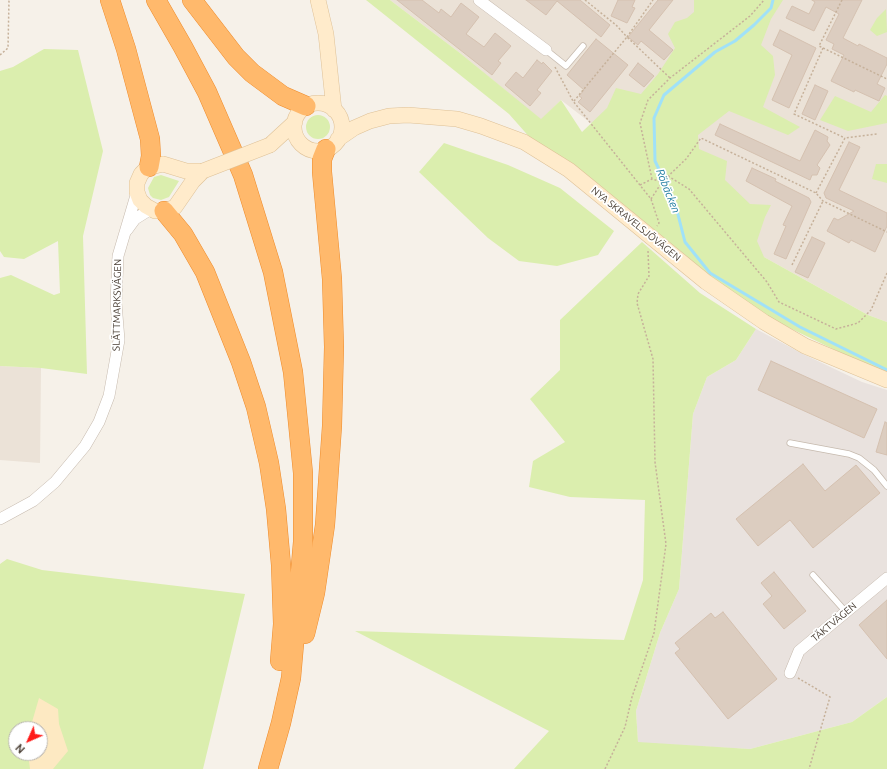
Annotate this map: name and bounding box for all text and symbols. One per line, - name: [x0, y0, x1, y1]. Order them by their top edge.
- water label: Röbäcken: [653, 167, 683, 215]
- street label: NYA SKRAVELSJÖVÄGEN: [589, 184, 683, 264]
- street label: SLÄTTMARKSVÄGEN: [110, 259, 124, 351]
- street label: TÄKTVÄGEN: [809, 600, 859, 644]
- north arrow: [8, 721, 48, 761]
- text: N: [13, 742, 27, 756]

